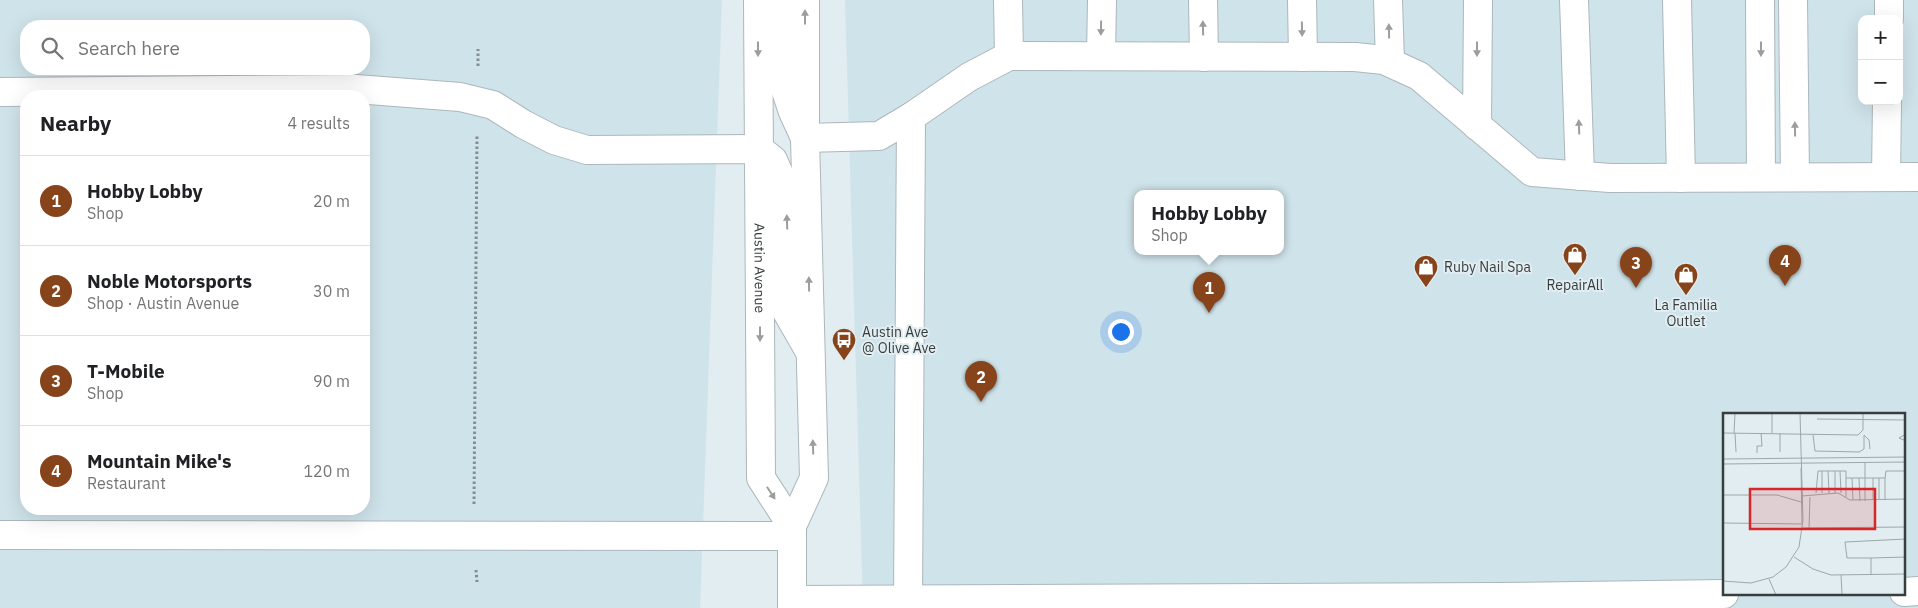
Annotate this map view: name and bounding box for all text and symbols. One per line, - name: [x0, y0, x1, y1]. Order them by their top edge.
- one-way arrow: [801, 8, 809, 24]
- map controls: [1858, 15, 1903, 105]
- button: +: [1858, 15, 1903, 60]
- search box: [20, 20, 370, 75]
- one-way arrow: [1097, 20, 1105, 36]
- one-way arrow: [1199, 20, 1207, 36]
- one-way arrow: [1298, 21, 1306, 37]
- one-way arrow: [1385, 23, 1393, 39]
- icon: search: [38, 34, 66, 62]
- text: Search here: [78, 36, 180, 60]
- one-way arrow: [754, 41, 762, 57]
- one-way arrow: [1473, 41, 1481, 57]
- one-way arrow: [1757, 41, 1765, 57]
- button: −: [1858, 60, 1903, 105]
- text: Nearby: [40, 109, 111, 137]
- text: 4 results: [287, 113, 350, 133]
- one-way arrow: [1574, 119, 1582, 135]
- one-way arrow: [1790, 120, 1798, 136]
- text: Hobby Lobby: [87, 179, 203, 203]
- popup: [1134, 190, 1284, 255]
- text: 1: [51, 191, 61, 211]
- text: 20 m: [313, 191, 350, 211]
- text: Hobby Lobby: [1151, 201, 1267, 225]
- text: Shop: [87, 203, 124, 223]
- one-way arrow: [782, 213, 790, 229]
- street label: Austin Avenue: [750, 223, 769, 313]
- text: Shop: [1151, 225, 1188, 245]
- shop icon: RepairAll: [1562, 242, 1588, 276]
- pin: 4: [1769, 245, 1801, 286]
- pin: 3: [1620, 247, 1652, 288]
- shop icon: Ruby Nail Spa: [1413, 254, 1439, 288]
- place label: Ruby Nail Spa: [1444, 258, 1531, 276]
- shop icon: La Familia Outlet: [1673, 262, 1699, 296]
- text: Noble Motorsports: [87, 269, 252, 293]
- pin: 1: [1193, 272, 1225, 313]
- one-way arrow: [804, 276, 812, 292]
- place label: RepairAll: [1547, 276, 1604, 294]
- text: 2: [51, 281, 61, 301]
- text: 30 m: [313, 281, 350, 301]
- text: Shop · Austin Avenue: [87, 293, 239, 313]
- place label: La Familia Outlet: [1654, 296, 1718, 330]
- your location: [1108, 319, 1134, 345]
- place label: Austin Ave @ Olive Ave: [862, 323, 936, 357]
- one-way arrow: [756, 326, 764, 342]
- bus stop icon: Austin Ave @ Olive Ave: [831, 327, 857, 361]
- text: T-Mobile: [87, 359, 165, 383]
- pin: 2: [965, 361, 997, 402]
- text: 3: [51, 371, 61, 391]
- text: 90 m: [313, 371, 350, 391]
- text: Shop: [87, 383, 124, 403]
- inset map: [1723, 413, 1906, 596]
- one-way arrow: [809, 438, 817, 454]
- text: Mountain Mike's: [87, 449, 232, 473]
- text: 4: [51, 461, 61, 481]
- text: 120 m: [303, 461, 350, 481]
- text: Restaurant: [87, 473, 166, 493]
- one-way arrow: [766, 487, 776, 500]

